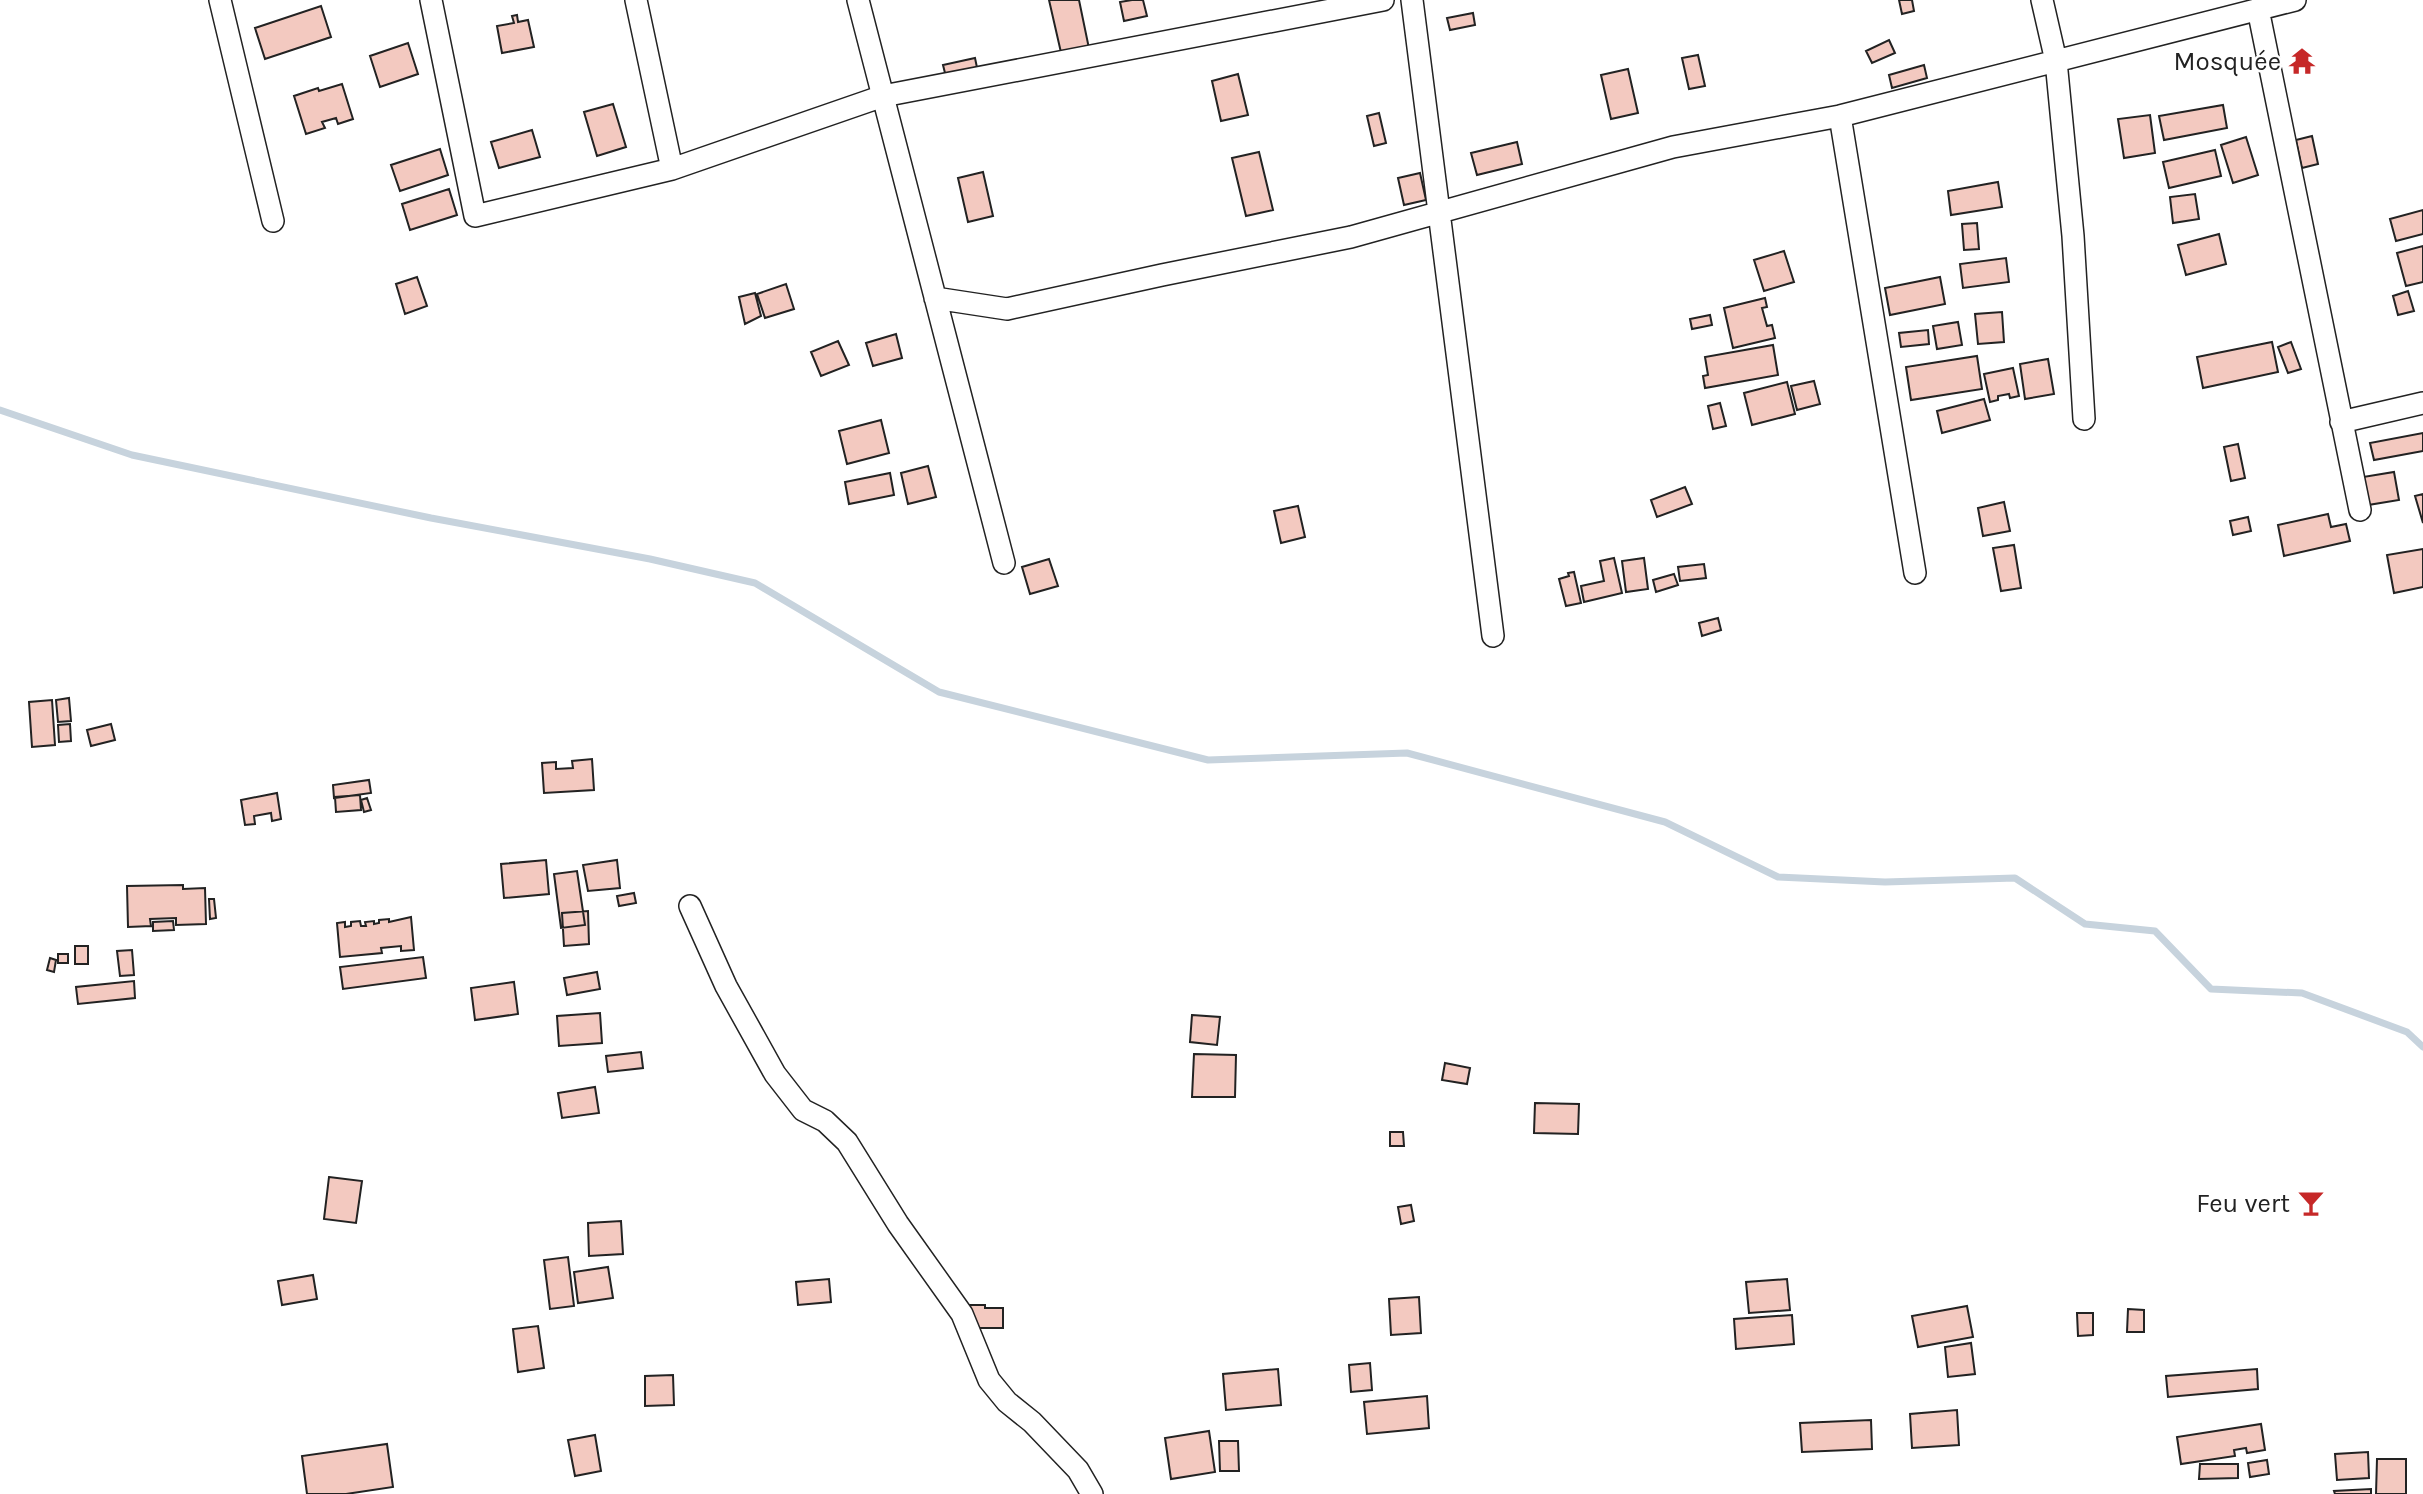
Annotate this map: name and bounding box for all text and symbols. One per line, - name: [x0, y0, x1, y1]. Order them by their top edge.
- place label: Mosquée: [2173, 46, 2281, 77]
- temple icon: Mosquée: [2287, 46, 2317, 76]
- place label: Feu vert: [2196, 1188, 2290, 1219]
- bar icon: Feu vert: [2296, 1188, 2326, 1218]

